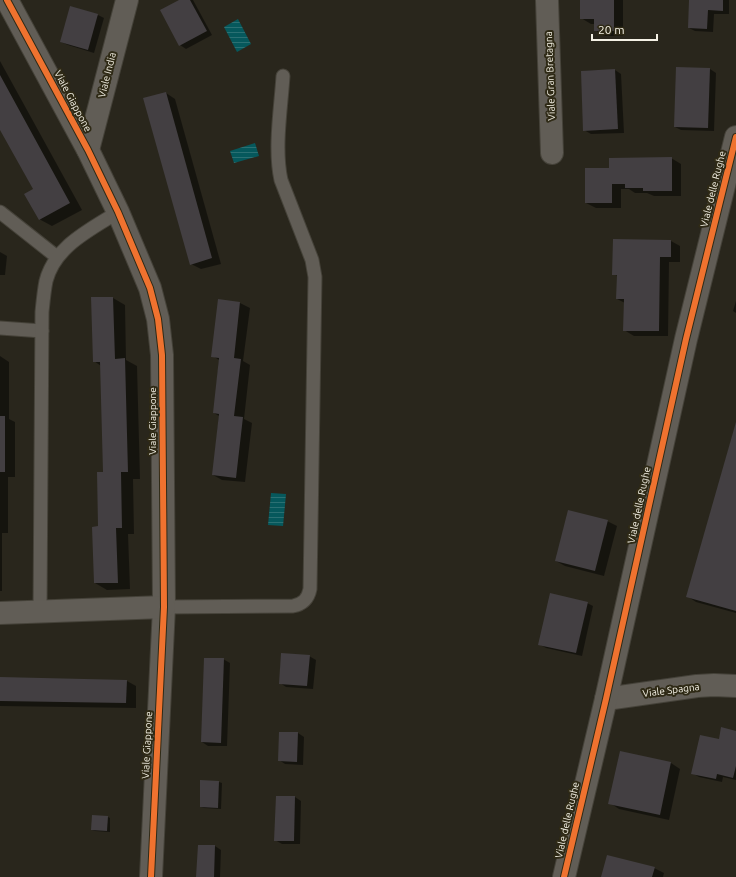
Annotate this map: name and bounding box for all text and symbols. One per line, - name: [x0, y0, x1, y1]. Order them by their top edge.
- scale bar: [592, 16, 657, 42]
- text: 20 m: [598, 23, 625, 36]
- street label: Viale Gran Bretagna: [543, 31, 557, 121]
- street label: Viale India: [96, 51, 118, 99]
- street label: Viale Giappone: [52, 69, 94, 133]
- street label: Viale delle Rughe: [698, 150, 728, 228]
- street label: Viale Giappone: [147, 387, 158, 455]
- street label: Viale delle Rughe: [626, 466, 652, 544]
- street label: Viale Spagna: [642, 681, 700, 699]
- street label: Viale Giappone: [140, 711, 154, 779]
- street label: Viale delle Rughe: [553, 781, 581, 859]

